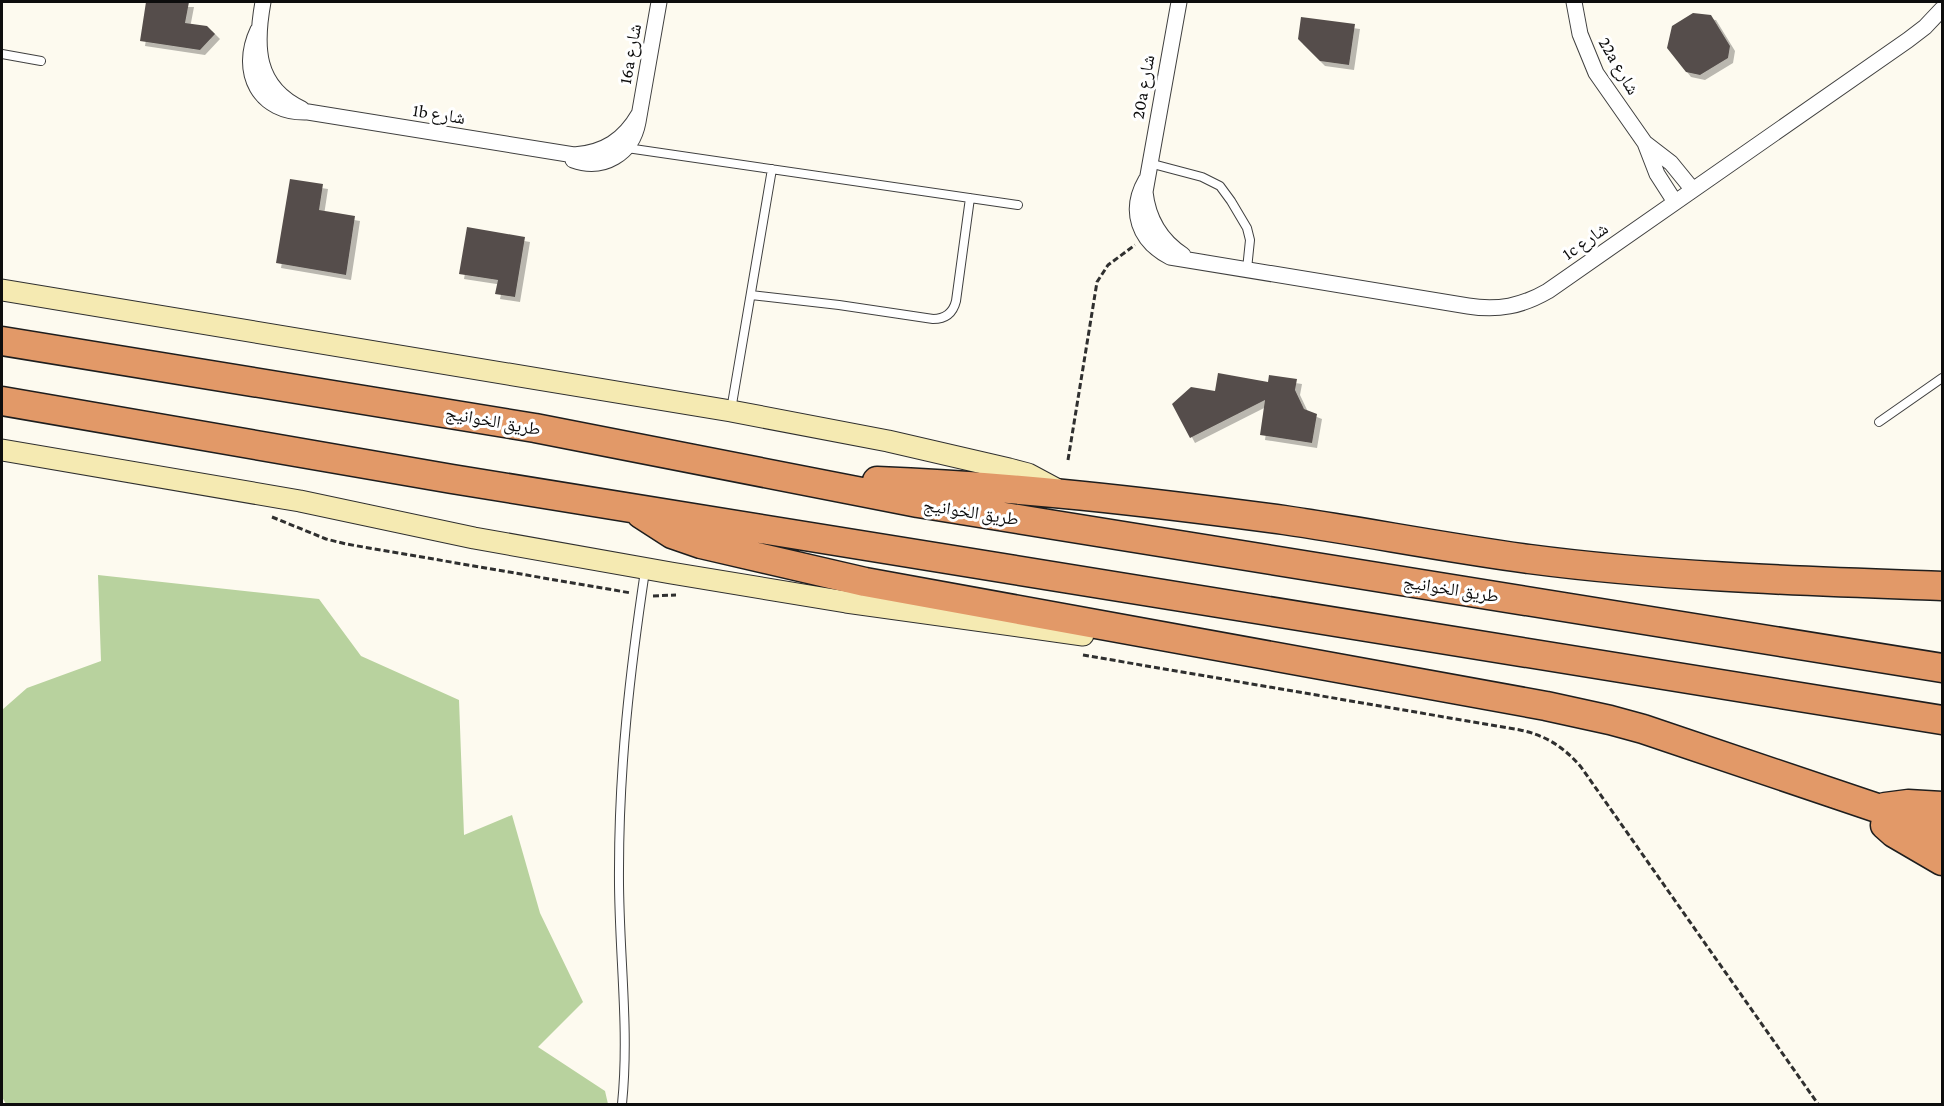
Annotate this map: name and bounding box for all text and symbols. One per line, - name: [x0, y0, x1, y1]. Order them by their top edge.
- street label: 16a شارع: [615, 22, 646, 86]
- street label: 22a شارع: [1594, 34, 1643, 99]
- street label: 20a شارع: [1128, 53, 1159, 121]
- street label: 1b شارع: [411, 100, 467, 129]
- street label: 1c شارع: [1558, 218, 1612, 265]
- street label: طريق الخوانيج: [443, 403, 542, 441]
- street label: طريق الخوانيج: [921, 495, 1020, 531]
- street label: طريق الخوانيج: [1401, 572, 1500, 608]

